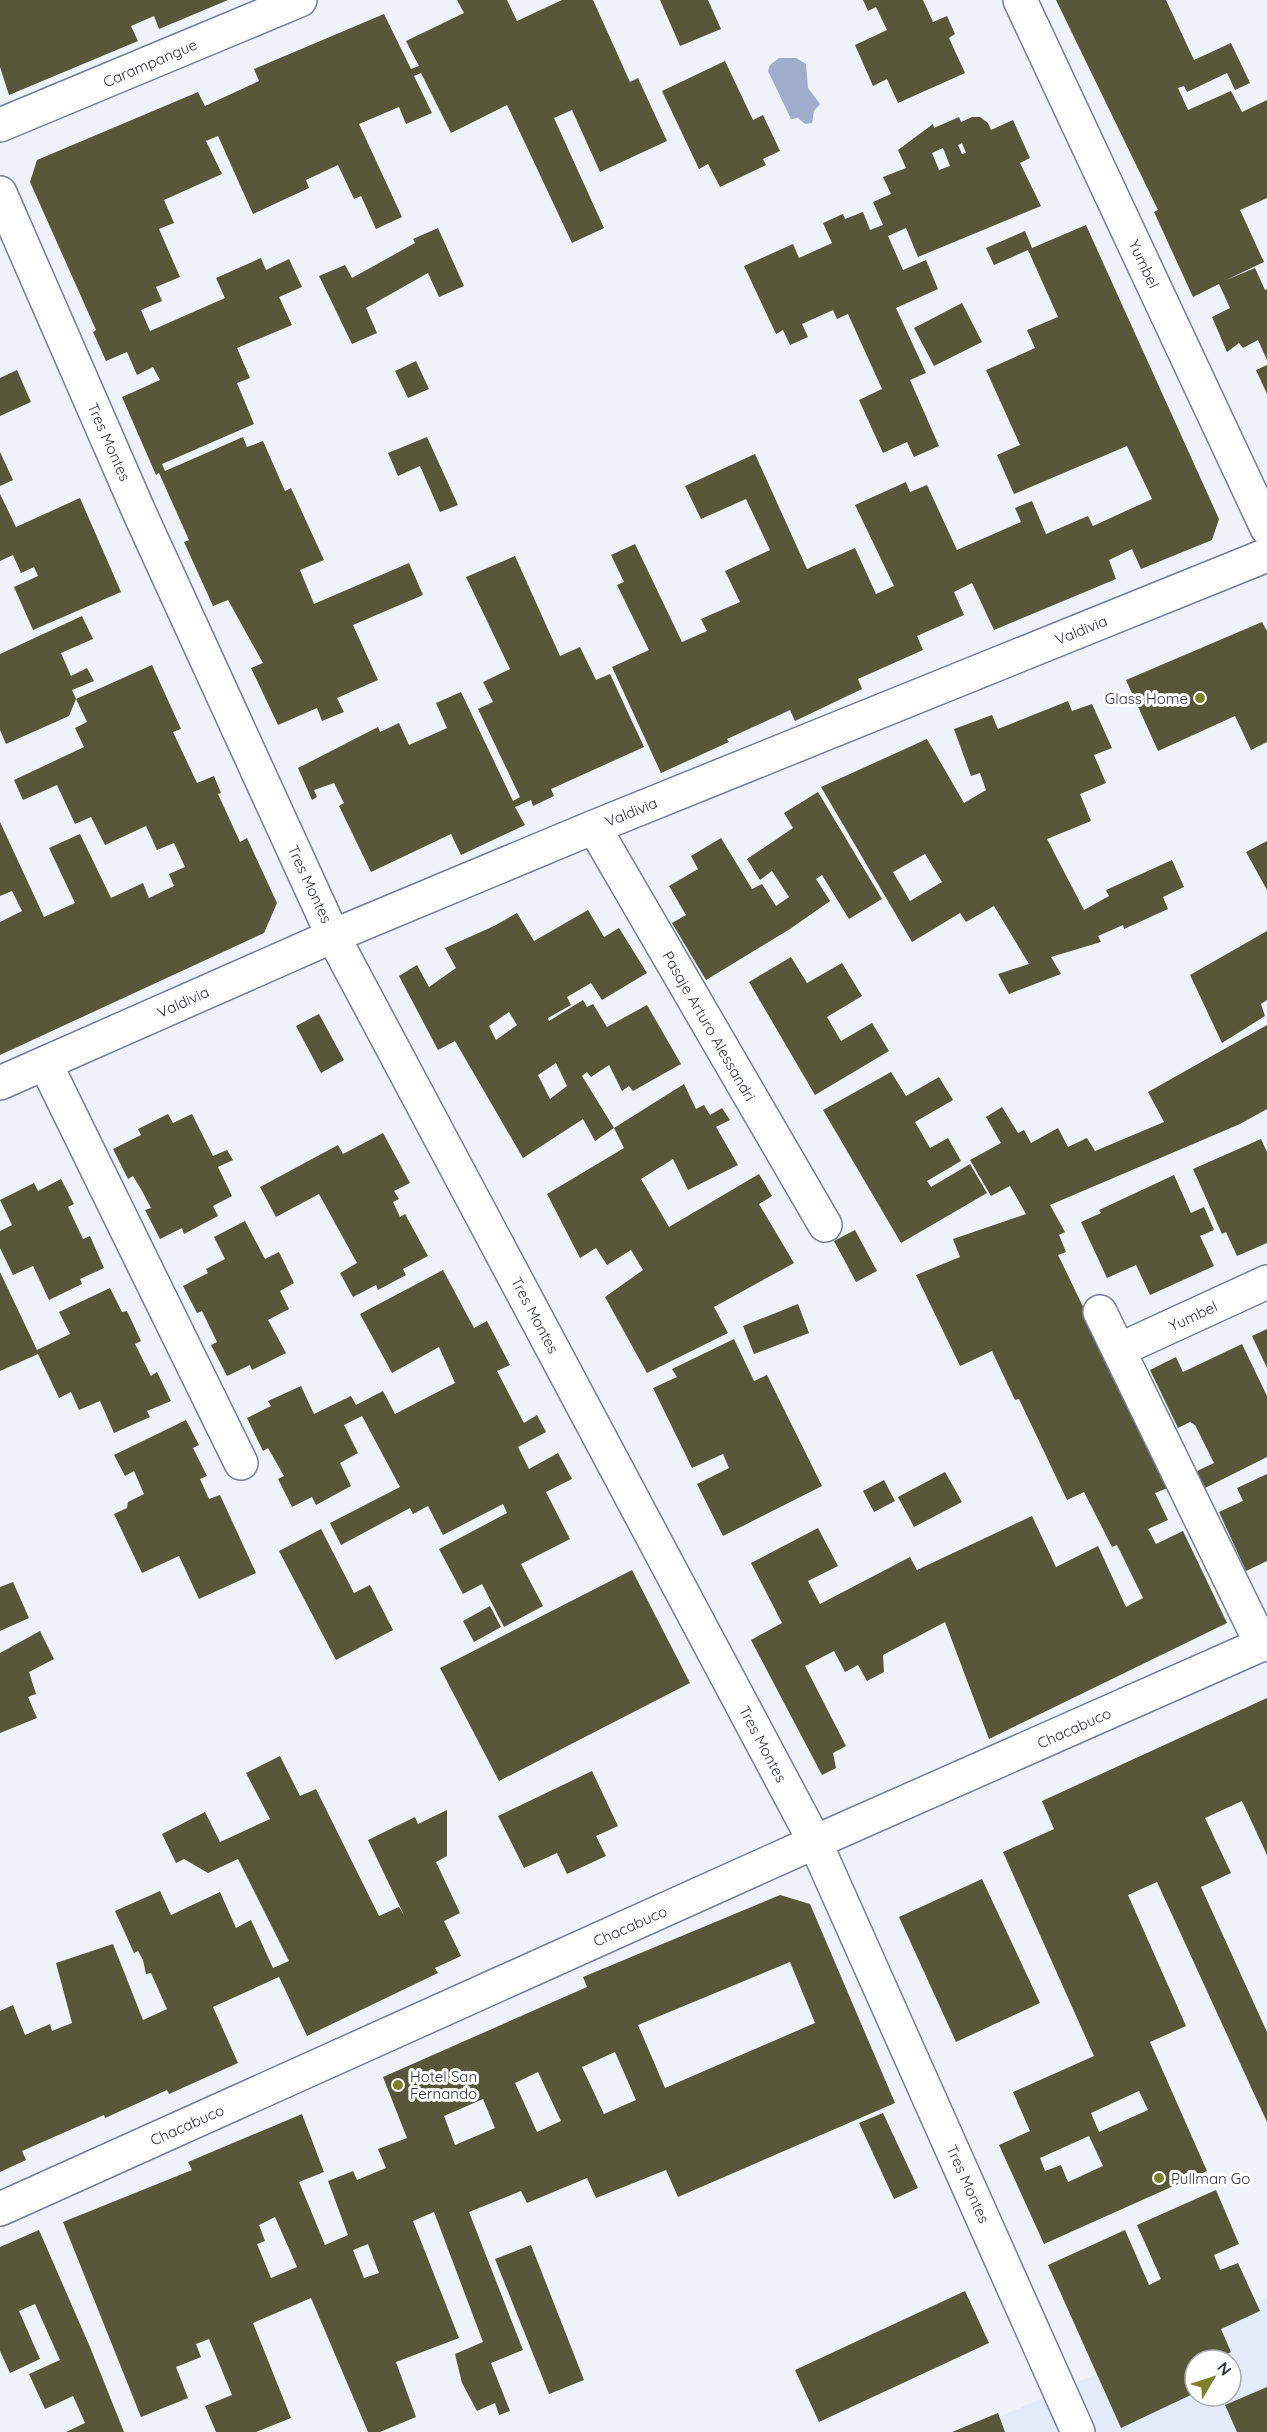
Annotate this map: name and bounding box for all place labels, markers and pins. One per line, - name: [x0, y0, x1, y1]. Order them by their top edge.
- place label: Glass Home: [1105, 689, 1188, 708]
- marker: Glass Home: [1193, 691, 1207, 705]
- place label: Hotel San Fernando: [410, 2067, 477, 2103]
- marker: Hotel San Fernando: [391, 2078, 405, 2092]
- place label: Pullman Go: [1171, 2169, 1250, 2188]
- marker: Pullman Go: [1152, 2171, 1166, 2185]

